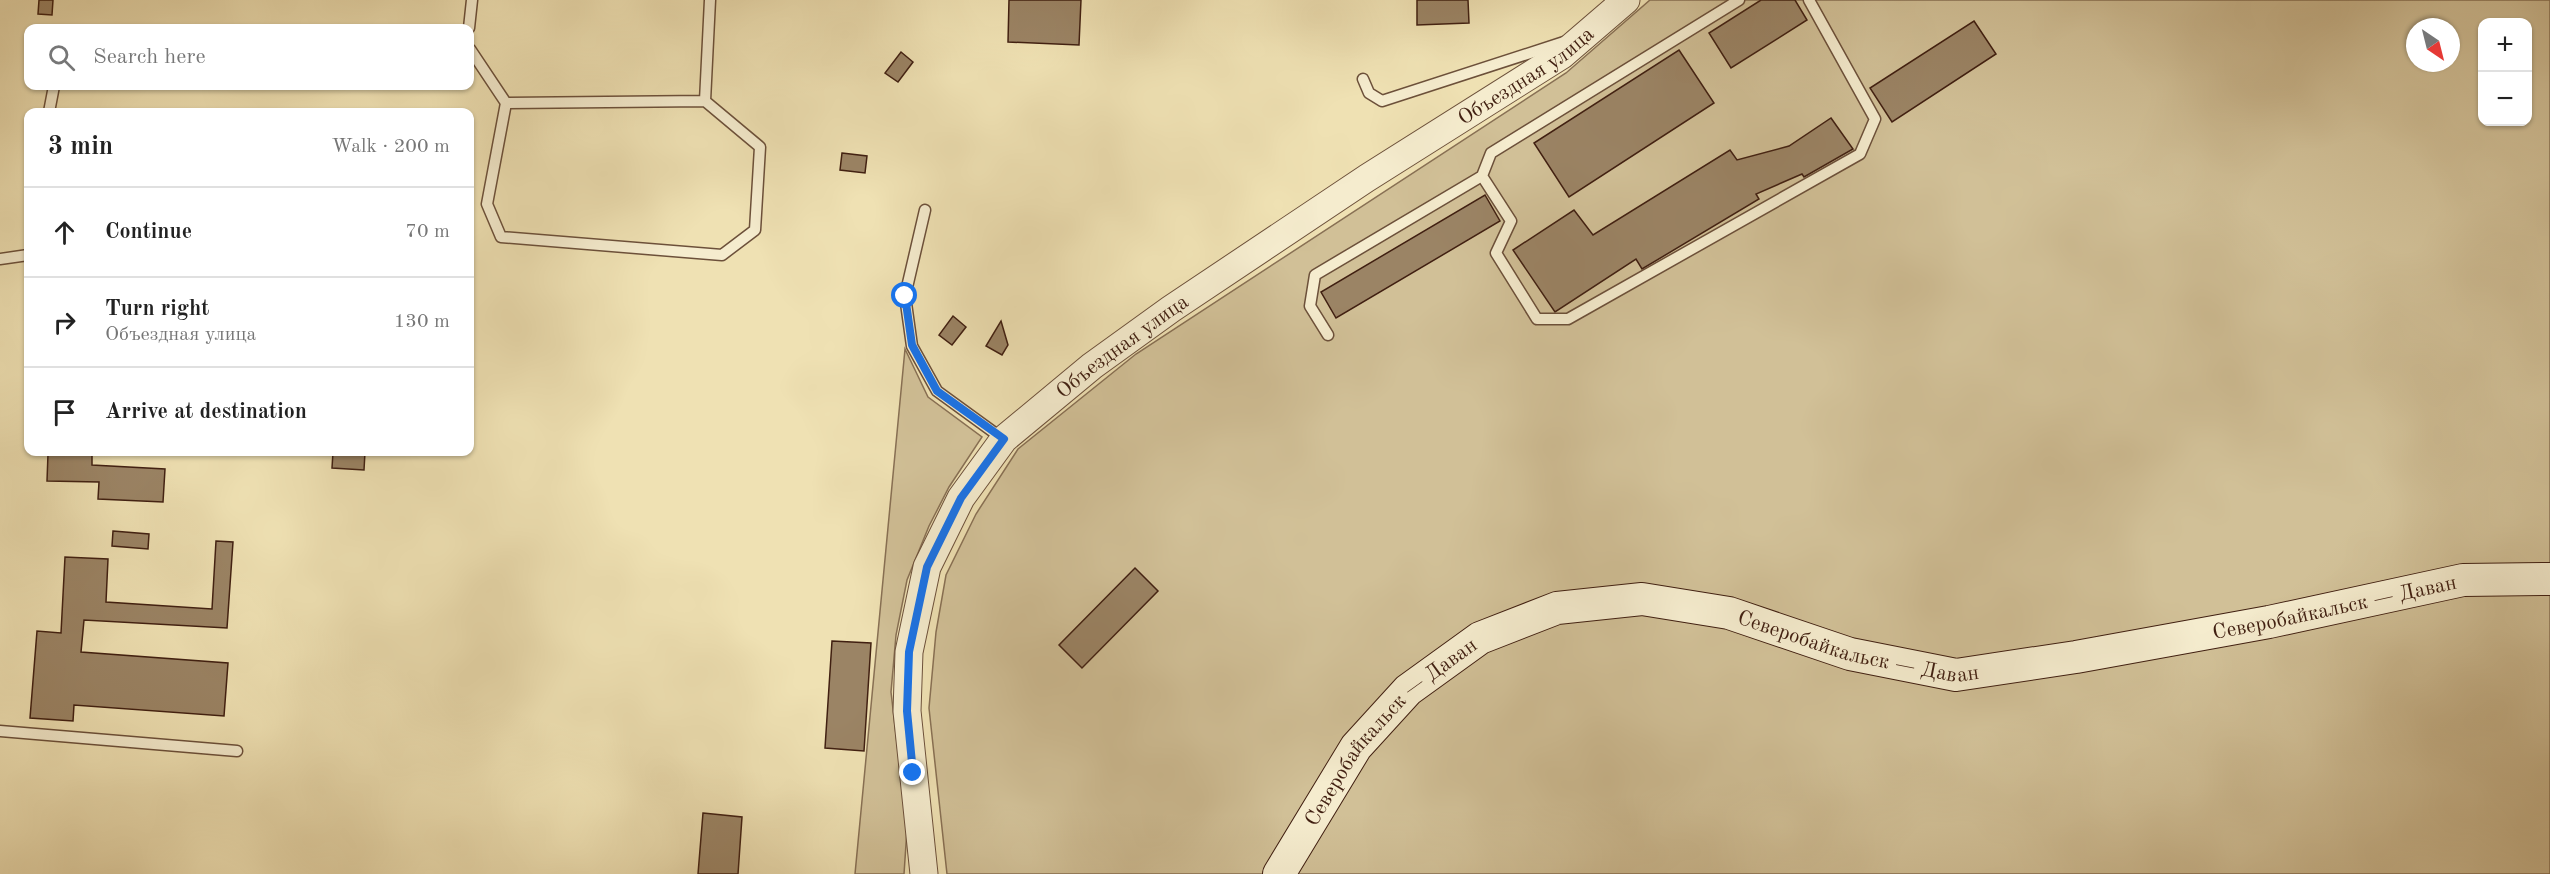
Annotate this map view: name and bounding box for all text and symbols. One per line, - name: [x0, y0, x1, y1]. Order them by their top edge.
- north arrow: [2406, 18, 2460, 72]
- map controls: [2478, 18, 2532, 126]
- button: +: [2478, 18, 2532, 72]
- search box: [24, 24, 474, 90]
- street label: Объездная улица: [1455, 24, 1598, 130]
- icon: search: [45, 41, 78, 74]
- text: Search here: [93, 46, 206, 68]
- button: −: [2478, 72, 2532, 126]
- text: 3 min: [48, 134, 113, 160]
- text: Walk · 200 m: [331, 137, 450, 157]
- icon: ahead: [48, 216, 81, 249]
- text: Continue: [105, 221, 192, 243]
- text: 70 m: [405, 222, 450, 242]
- route start: [891, 282, 917, 308]
- street label: Объездная улица: [1053, 292, 1193, 403]
- text: Turn right: [105, 298, 209, 320]
- icon: right: [48, 306, 81, 339]
- text: 130 m: [394, 312, 450, 332]
- text: Объездная улица: [105, 325, 256, 345]
- icon: arrive: [48, 396, 81, 429]
- text: Arrive at destination: [105, 401, 307, 423]
- street label: Северобайкальск — Даван: [2211, 573, 2458, 644]
- street label: Северобайкальск — Даван: [1735, 608, 1980, 687]
- street label: Северобайкальск — Даван: [1302, 635, 1481, 830]
- route end: [899, 759, 925, 785]

